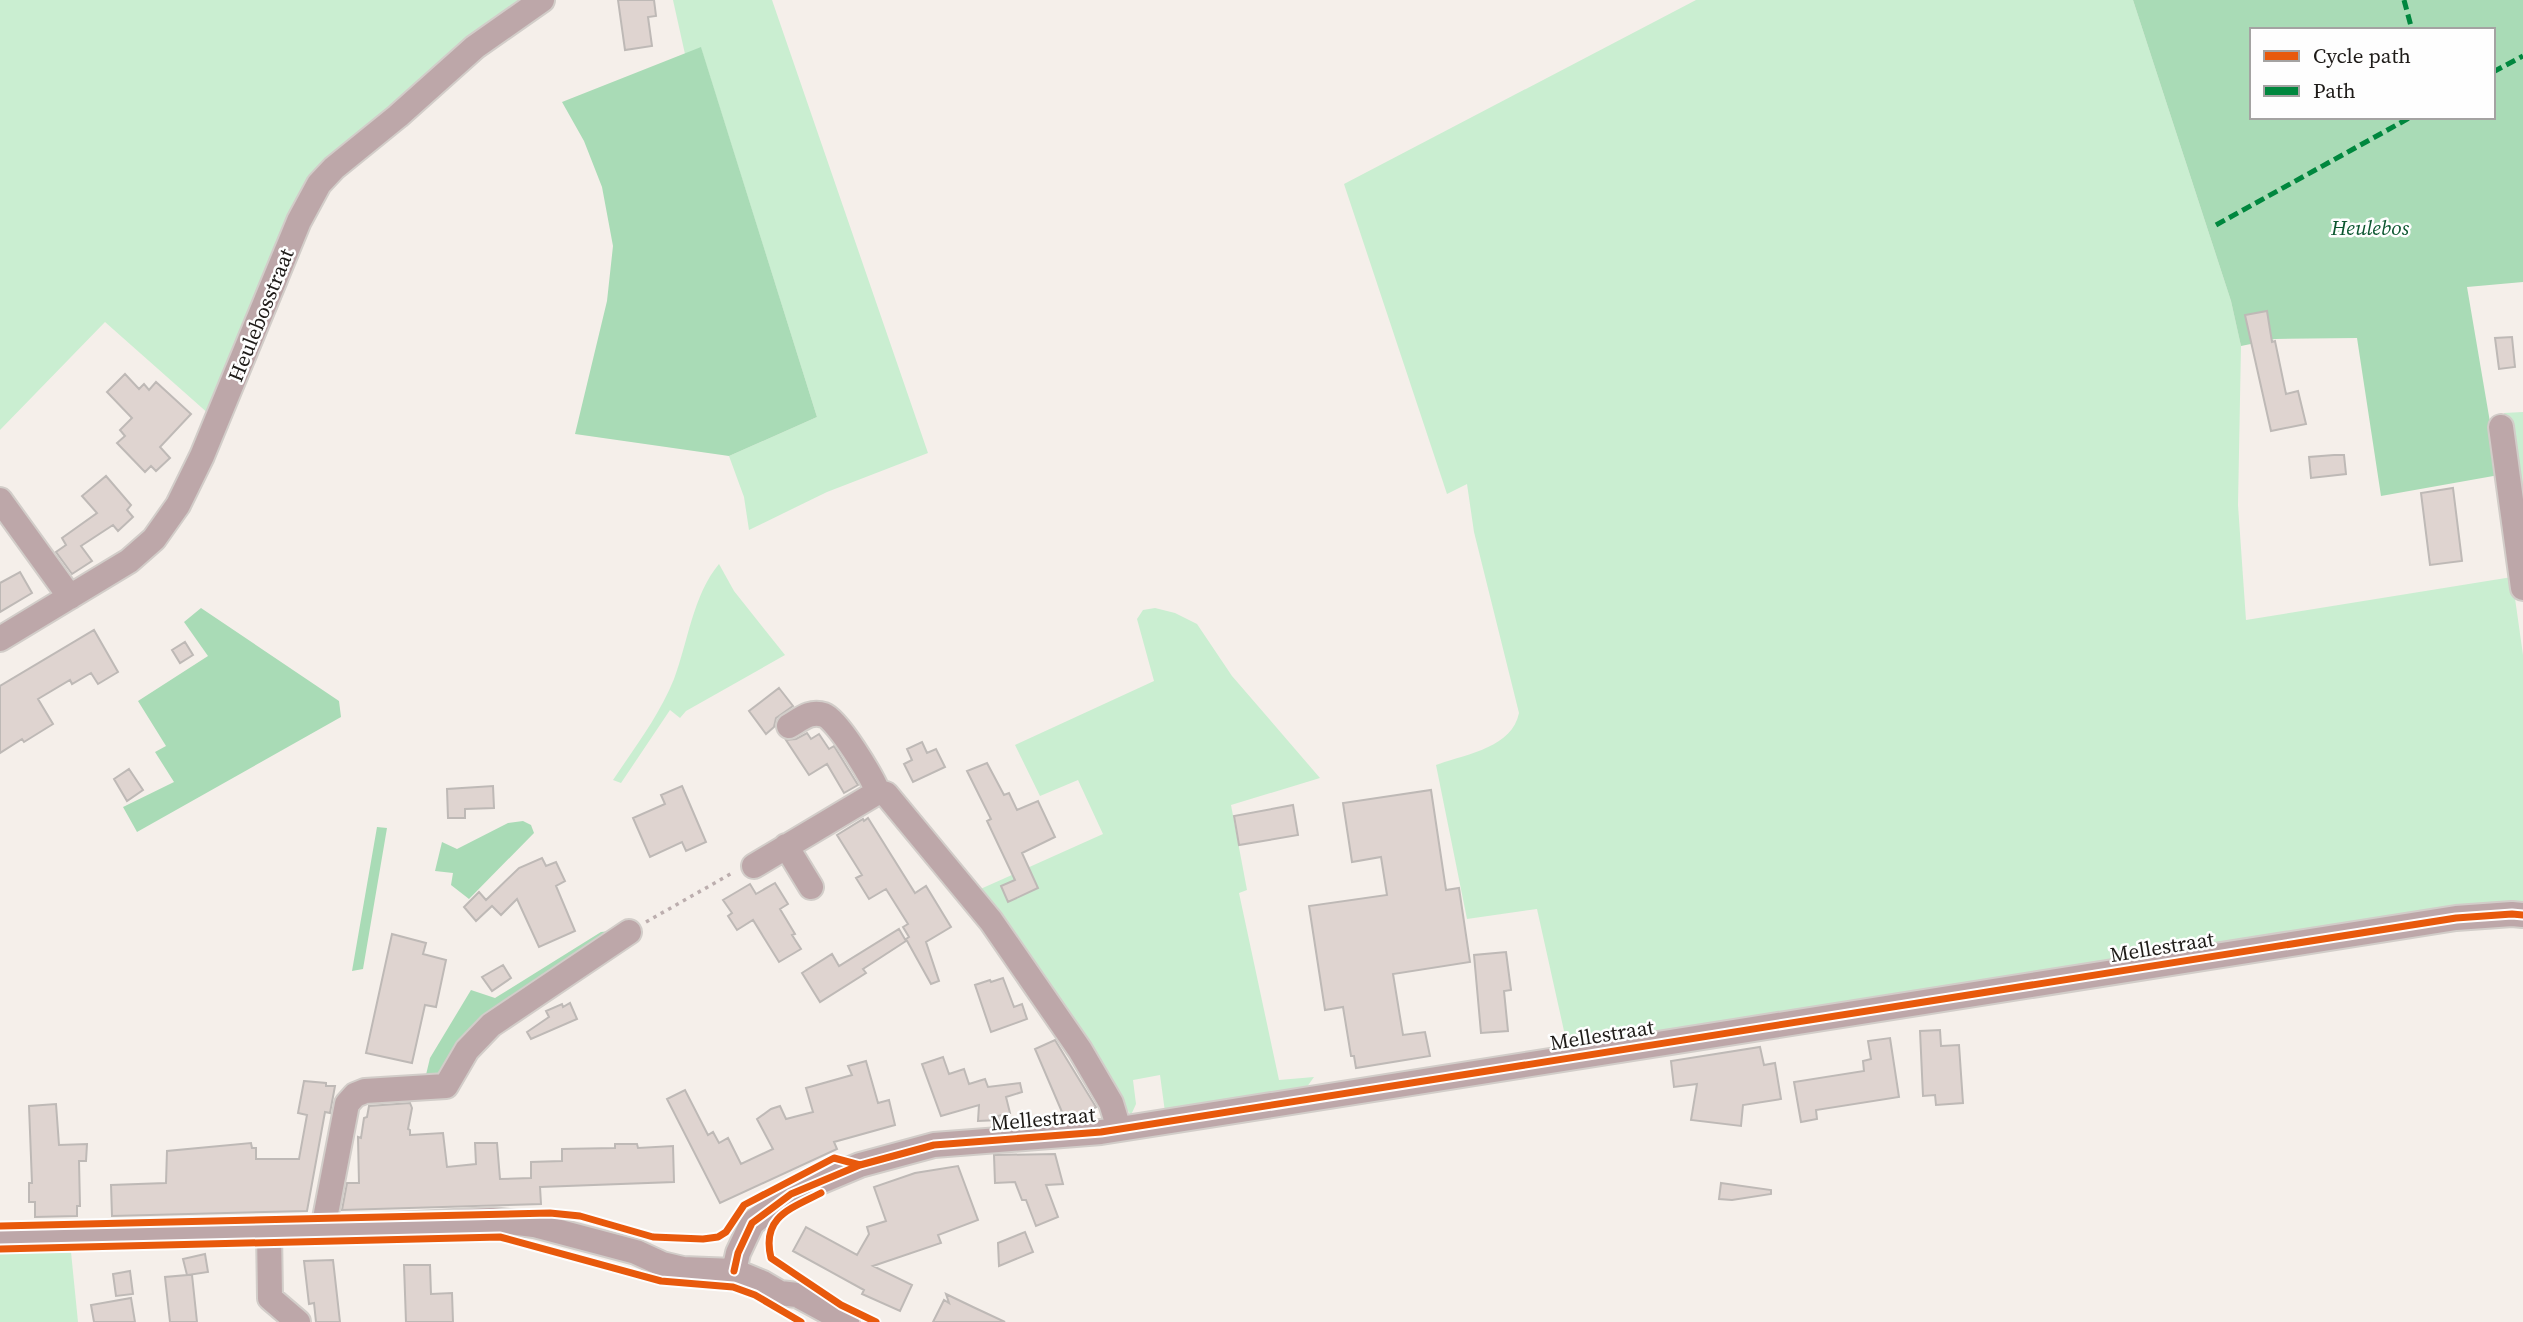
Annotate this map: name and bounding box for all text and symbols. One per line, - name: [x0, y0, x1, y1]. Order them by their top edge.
- legend: [2250, 28, 2495, 119]
- text: Cycle path: [2313, 41, 2411, 70]
- text: Path: [2313, 76, 2356, 105]
- park label: Heulebos: [2330, 213, 2410, 242]
- street label: Heulebosstraat: [221, 244, 301, 386]
- street label: Mellestraat: [2108, 924, 2216, 969]
- street label: Mellestraat: [1548, 1012, 1656, 1057]
- street label: Mellestraat: [989, 1099, 1097, 1138]

